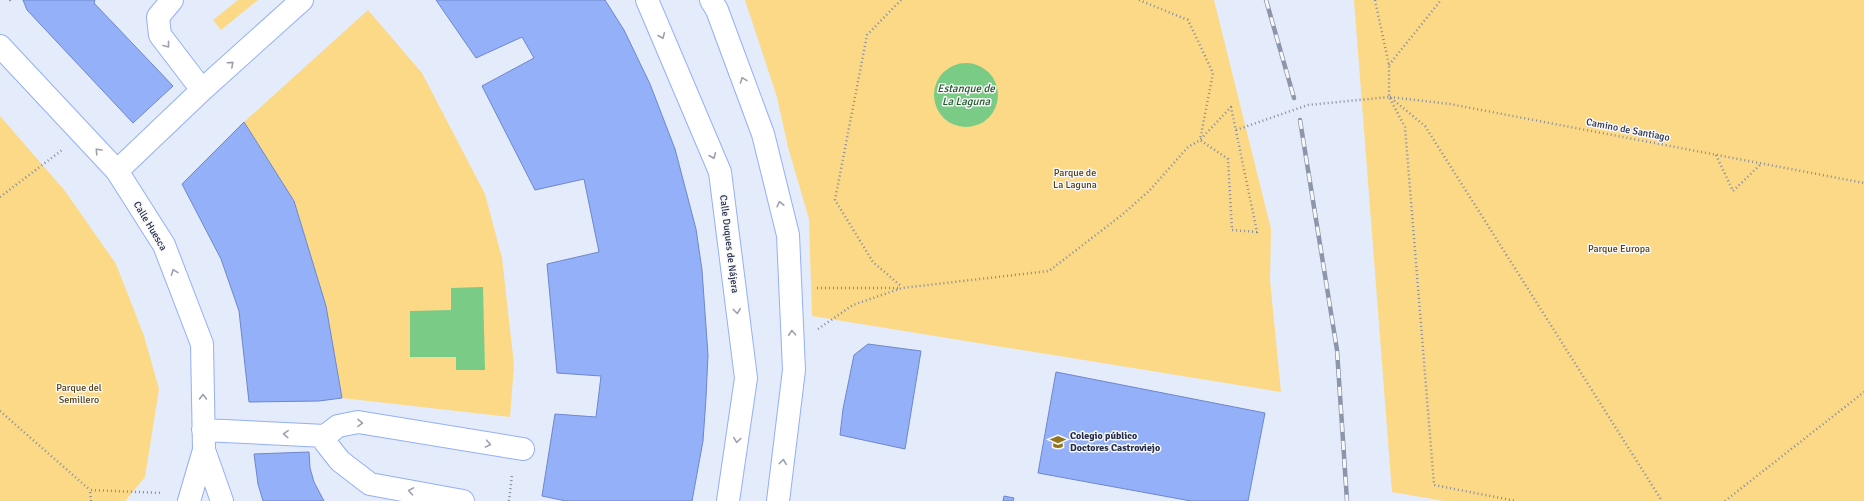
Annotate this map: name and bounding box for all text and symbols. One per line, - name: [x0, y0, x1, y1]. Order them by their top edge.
- one-way arrow: [657, 31, 665, 39]
- one-way arrow: [162, 41, 169, 48]
- one-way arrow: [226, 61, 234, 69]
- one-way arrow: [740, 76, 748, 83]
- water label: Estanque de La Laguna: [937, 82, 995, 108]
- street label: Camino de Santiago: [1585, 116, 1671, 144]
- one-way arrow: [95, 148, 102, 156]
- one-way arrow: [708, 152, 716, 159]
- park label: Parque de La Laguna: [1053, 167, 1097, 191]
- street label: Calle Duques de Nájera: [717, 194, 741, 294]
- street label: Calle Huesca: [131, 199, 169, 253]
- one-way arrow: [776, 201, 785, 208]
- park label: Parque Europa: [1588, 243, 1650, 255]
- one-way arrow: [171, 268, 179, 275]
- one-way arrow: [732, 308, 741, 314]
- one-way arrow: [788, 330, 797, 336]
- park label: Parque del Semillero: [56, 382, 102, 406]
- one-way arrow: [199, 394, 207, 400]
- one-way arrow: [357, 419, 363, 427]
- one-way arrow: [283, 430, 289, 438]
- place label: Colegio público Doctores Castroviejo: [1070, 430, 1160, 454]
- school or university icon: Colegio público Doctores Castroviejo: [1049, 433, 1067, 451]
- one-way arrow: [733, 437, 742, 443]
- one-way arrow: [485, 439, 491, 447]
- one-way arrow: [778, 459, 787, 465]
- one-way arrow: [408, 488, 414, 496]

